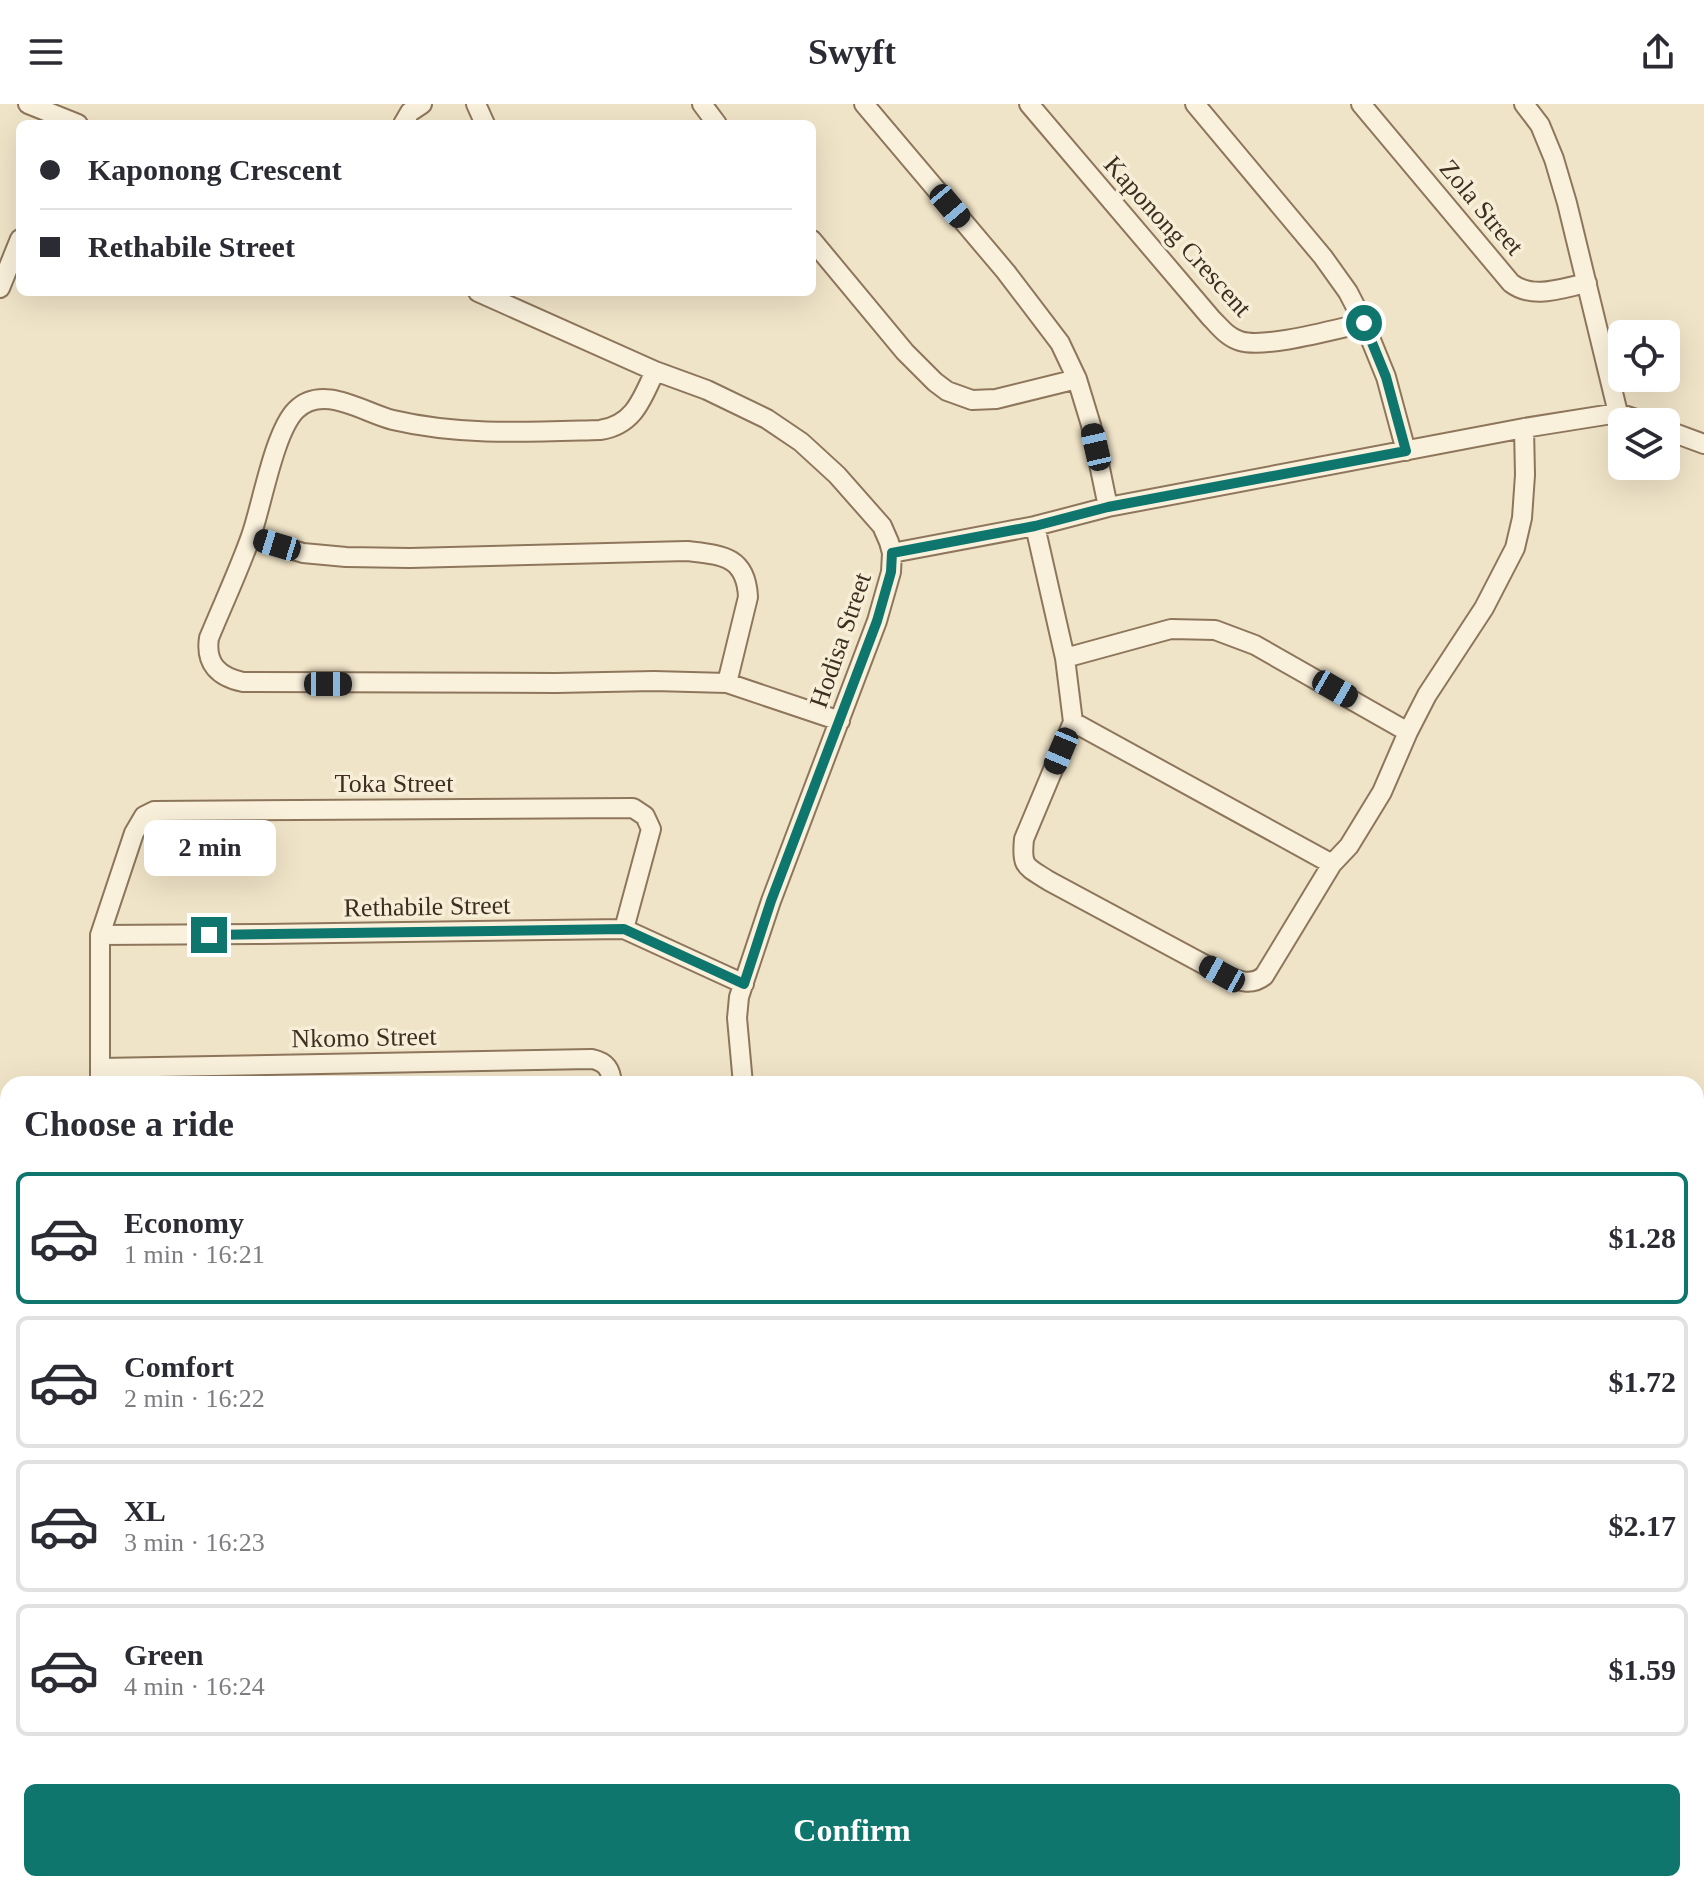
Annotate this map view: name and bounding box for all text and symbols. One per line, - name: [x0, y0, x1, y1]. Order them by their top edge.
- icon: menu: [24, 30, 68, 74]
- icon: share: [1636, 30, 1680, 74]
- text: Swyft: [808, 32, 896, 72]
- street label: Kaponong Crescent: [1098, 150, 1258, 323]
- text: Kaponong Crescent: [88, 153, 342, 186]
- street label: Zola Street: [1434, 154, 1530, 261]
- car: [925, 180, 975, 232]
- text: Rethabile Street: [88, 230, 295, 263]
- route start: [1346, 305, 1382, 341]
- map controls: [1608, 320, 1680, 480]
- button: locate: [1608, 320, 1680, 392]
- button: layers: [1608, 408, 1680, 480]
- car: [1079, 421, 1113, 473]
- car: [251, 527, 303, 563]
- street label: Hodisa Street: [804, 568, 877, 711]
- car: [1308, 667, 1362, 711]
- car: [304, 672, 352, 696]
- car: [1041, 724, 1081, 778]
- street label: Toka Street: [335, 769, 454, 798]
- callout: 2 min: [143, 819, 275, 875]
- text: 2 min: [179, 833, 241, 862]
- street label: Rethabile Street: [343, 891, 511, 922]
- route end: [191, 917, 227, 953]
- car: [1195, 952, 1249, 996]
- street label: Nkomo Street: [291, 1022, 438, 1053]
- text: Choose a ride: [24, 1104, 234, 1144]
- icon: car: [28, 1202, 100, 1274]
- text: Economy: [124, 1206, 244, 1239]
- text: $1.28: [1609, 1221, 1676, 1254]
- text: 1 min · 16:21: [124, 1240, 265, 1269]
- icon: car: [28, 1346, 100, 1418]
- text: Comfort: [124, 1350, 234, 1383]
- text: $1.72: [1609, 1365, 1676, 1398]
- text: 2 min · 16:22: [124, 1384, 265, 1413]
- icon: car: [28, 1490, 100, 1562]
- text: XL: [124, 1494, 166, 1527]
- text: $2.17: [1609, 1509, 1676, 1542]
- text: 3 min · 16:23: [124, 1528, 265, 1557]
- icon: car: [28, 1634, 100, 1706]
- text: Green: [124, 1638, 203, 1671]
- text: $1.59: [1609, 1653, 1676, 1686]
- text: 4 min · 16:24: [124, 1672, 265, 1701]
- button: Confirm: [24, 1784, 1680, 1876]

